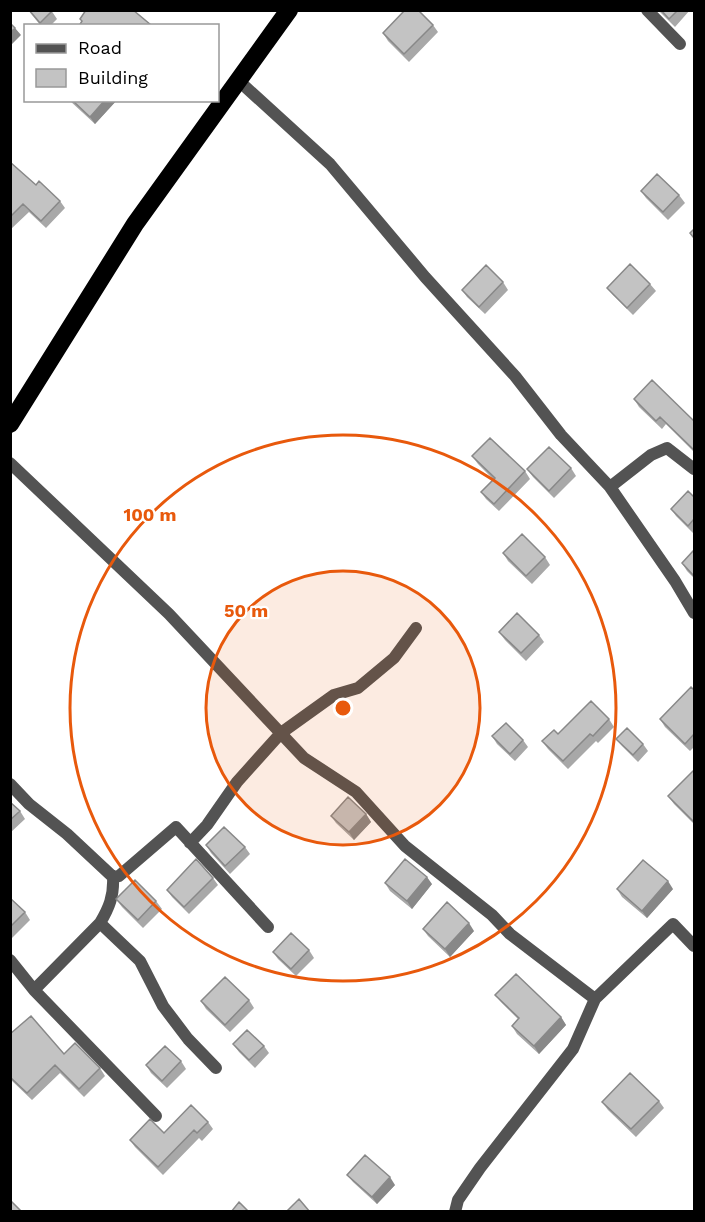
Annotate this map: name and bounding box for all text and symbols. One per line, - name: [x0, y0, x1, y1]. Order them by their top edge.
- legend: [24, 24, 219, 102]
- text: Road: [78, 37, 122, 58]
- text: Building: [78, 67, 148, 88]
- text: 100 m: [123, 504, 177, 525]
- text: 50 m: [224, 600, 268, 621]
- centre of rings: [333, 698, 353, 718]

